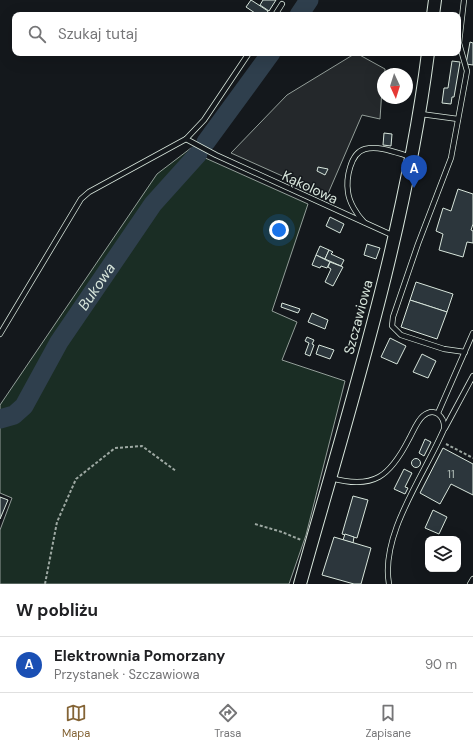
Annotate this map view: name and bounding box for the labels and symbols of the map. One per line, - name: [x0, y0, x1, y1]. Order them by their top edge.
- north arrow: [377, 68, 413, 104]
- pin: A: [401, 155, 427, 188]
- street label: Kąkolowa: [279, 166, 341, 208]
- your location: [269, 220, 289, 240]
- water label: Bukowa: [73, 259, 120, 314]
- street label: Szczawiowa: [339, 278, 377, 356]
- house number: 11: [447, 466, 455, 482]

